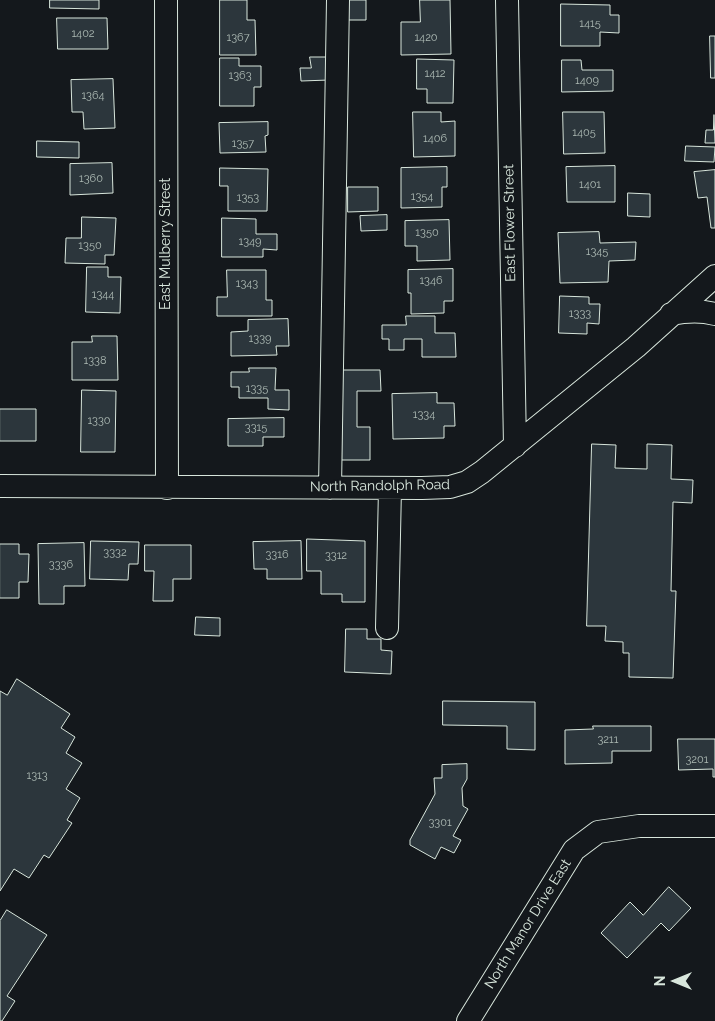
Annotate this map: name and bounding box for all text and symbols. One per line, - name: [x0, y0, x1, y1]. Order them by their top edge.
- house number: 1415: [579, 17, 601, 31]
- house number: 1402: [71, 27, 95, 41]
- house number: 1367: [226, 31, 250, 45]
- house number: 1420: [414, 31, 438, 45]
- house number: 1412: [424, 67, 446, 81]
- house number: 1363: [228, 69, 252, 83]
- house number: 1409: [575, 74, 599, 88]
- house number: 1364: [81, 89, 105, 103]
- house number: 1405: [572, 126, 596, 140]
- house number: 1406: [423, 132, 447, 146]
- house number: 1357: [232, 137, 254, 151]
- street label: East Flower Street: [501, 164, 519, 282]
- house number: 1360: [79, 172, 103, 186]
- street label: East Mulberry Street: [158, 178, 174, 310]
- house number: 1401: [579, 178, 601, 192]
- house number: 1354: [411, 190, 433, 204]
- house number: 1353: [237, 191, 259, 205]
- house number: 1350: [415, 226, 439, 240]
- house number: 1349: [238, 235, 262, 249]
- house number: 1350: [78, 239, 102, 253]
- house number: 1345: [586, 245, 608, 259]
- house number: 1346: [419, 274, 443, 288]
- house number: 1343: [236, 277, 258, 291]
- house number: 1344: [92, 288, 114, 302]
- house number: 1333: [569, 307, 591, 321]
- house number: 1339: [249, 332, 271, 346]
- house number: 1338: [84, 354, 106, 368]
- house number: 1335: [246, 382, 268, 396]
- house number: 1334: [413, 408, 435, 422]
- house number: 1330: [87, 414, 111, 428]
- house number: 3315: [245, 421, 267, 435]
- street label: North Randolph Road: [310, 476, 450, 496]
- house number: 3332: [103, 546, 127, 560]
- house number: 3316: [265, 548, 289, 562]
- house number: 3312: [325, 549, 347, 563]
- house number: 3336: [49, 558, 73, 572]
- house number: 3211: [597, 733, 619, 747]
- house number: 3201: [685, 753, 709, 767]
- house number: 1313: [26, 769, 48, 783]
- house number: 3301: [428, 816, 452, 830]
- street label: North Manor Drive East: [481, 856, 575, 992]
- north arrow: [650, 956, 700, 1006]
- text: N: [652, 976, 668, 986]

